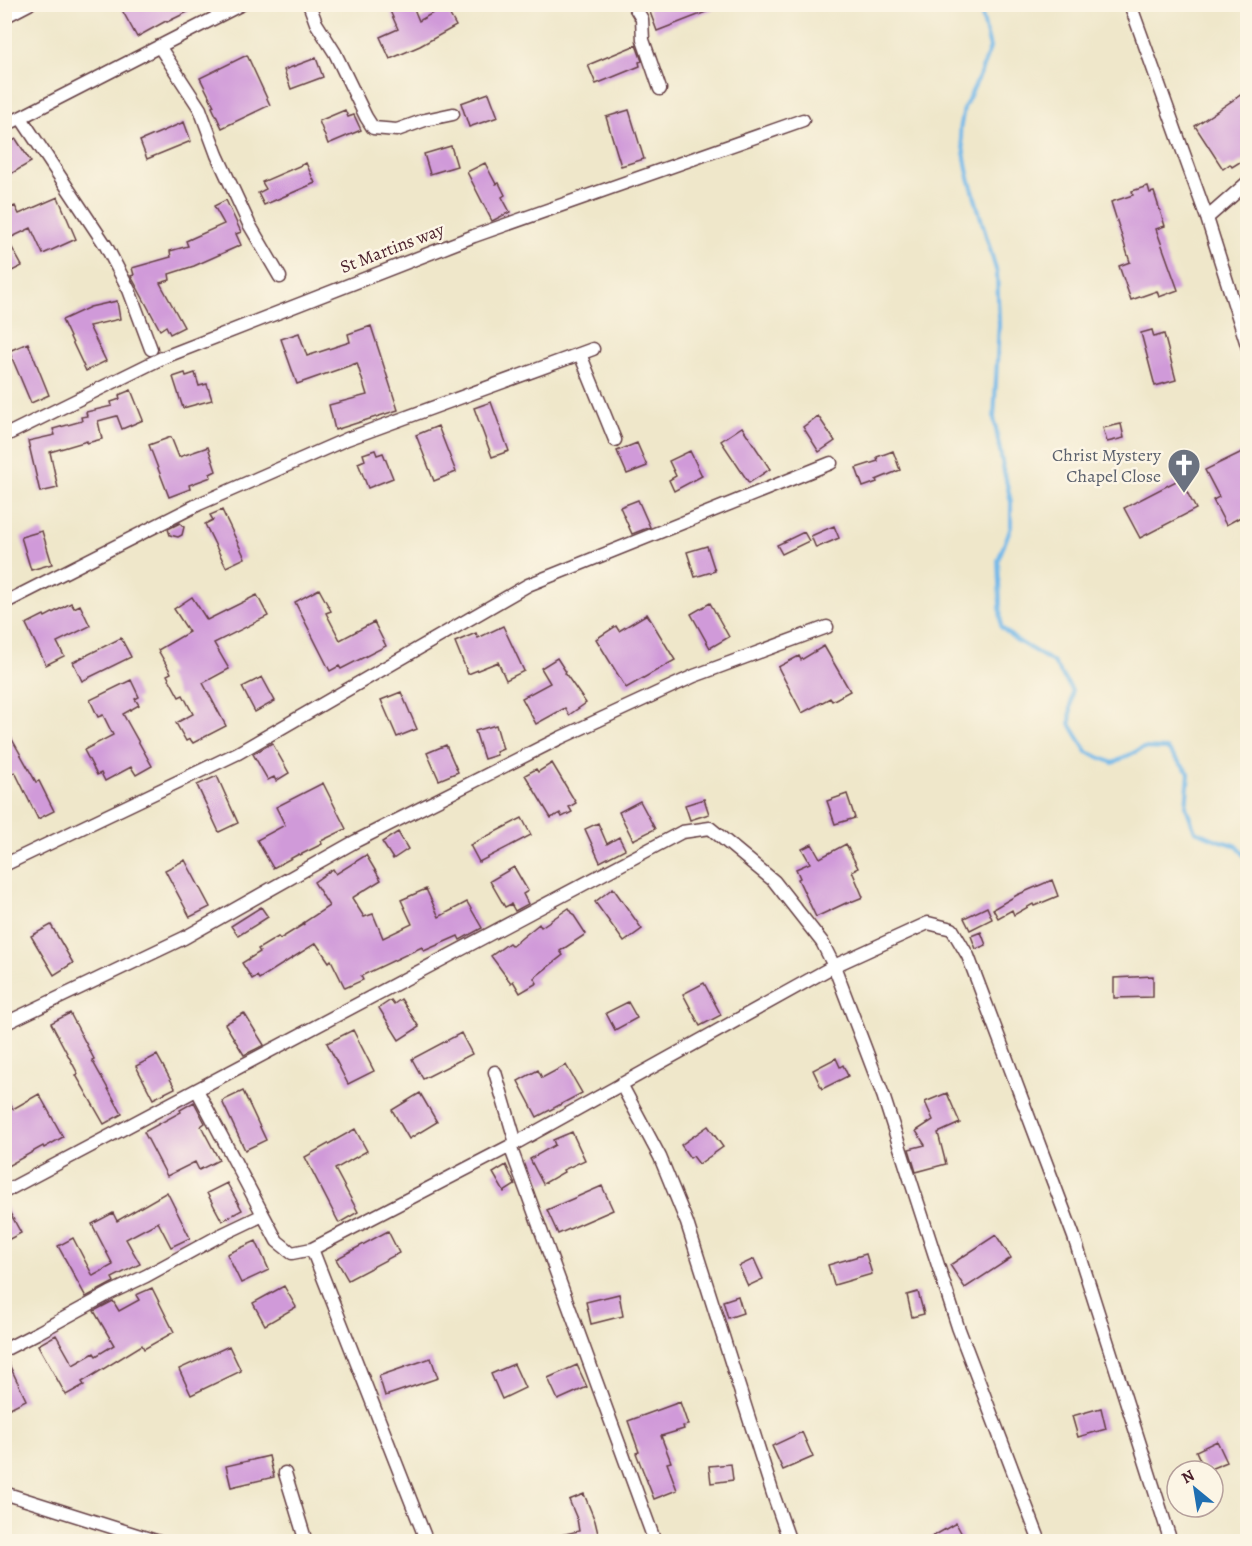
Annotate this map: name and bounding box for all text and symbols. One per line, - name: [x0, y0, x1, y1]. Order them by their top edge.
- street label: St Martins way: [337, 217, 448, 279]
- place label: Christ Mystery Chapel Close: [1052, 443, 1162, 488]
- church icon: Christ Mystery Chapel Close: [1166, 447, 1202, 494]
- north arrow: [1165, 1459, 1225, 1519]
- text: N: [1177, 1464, 1199, 1489]

